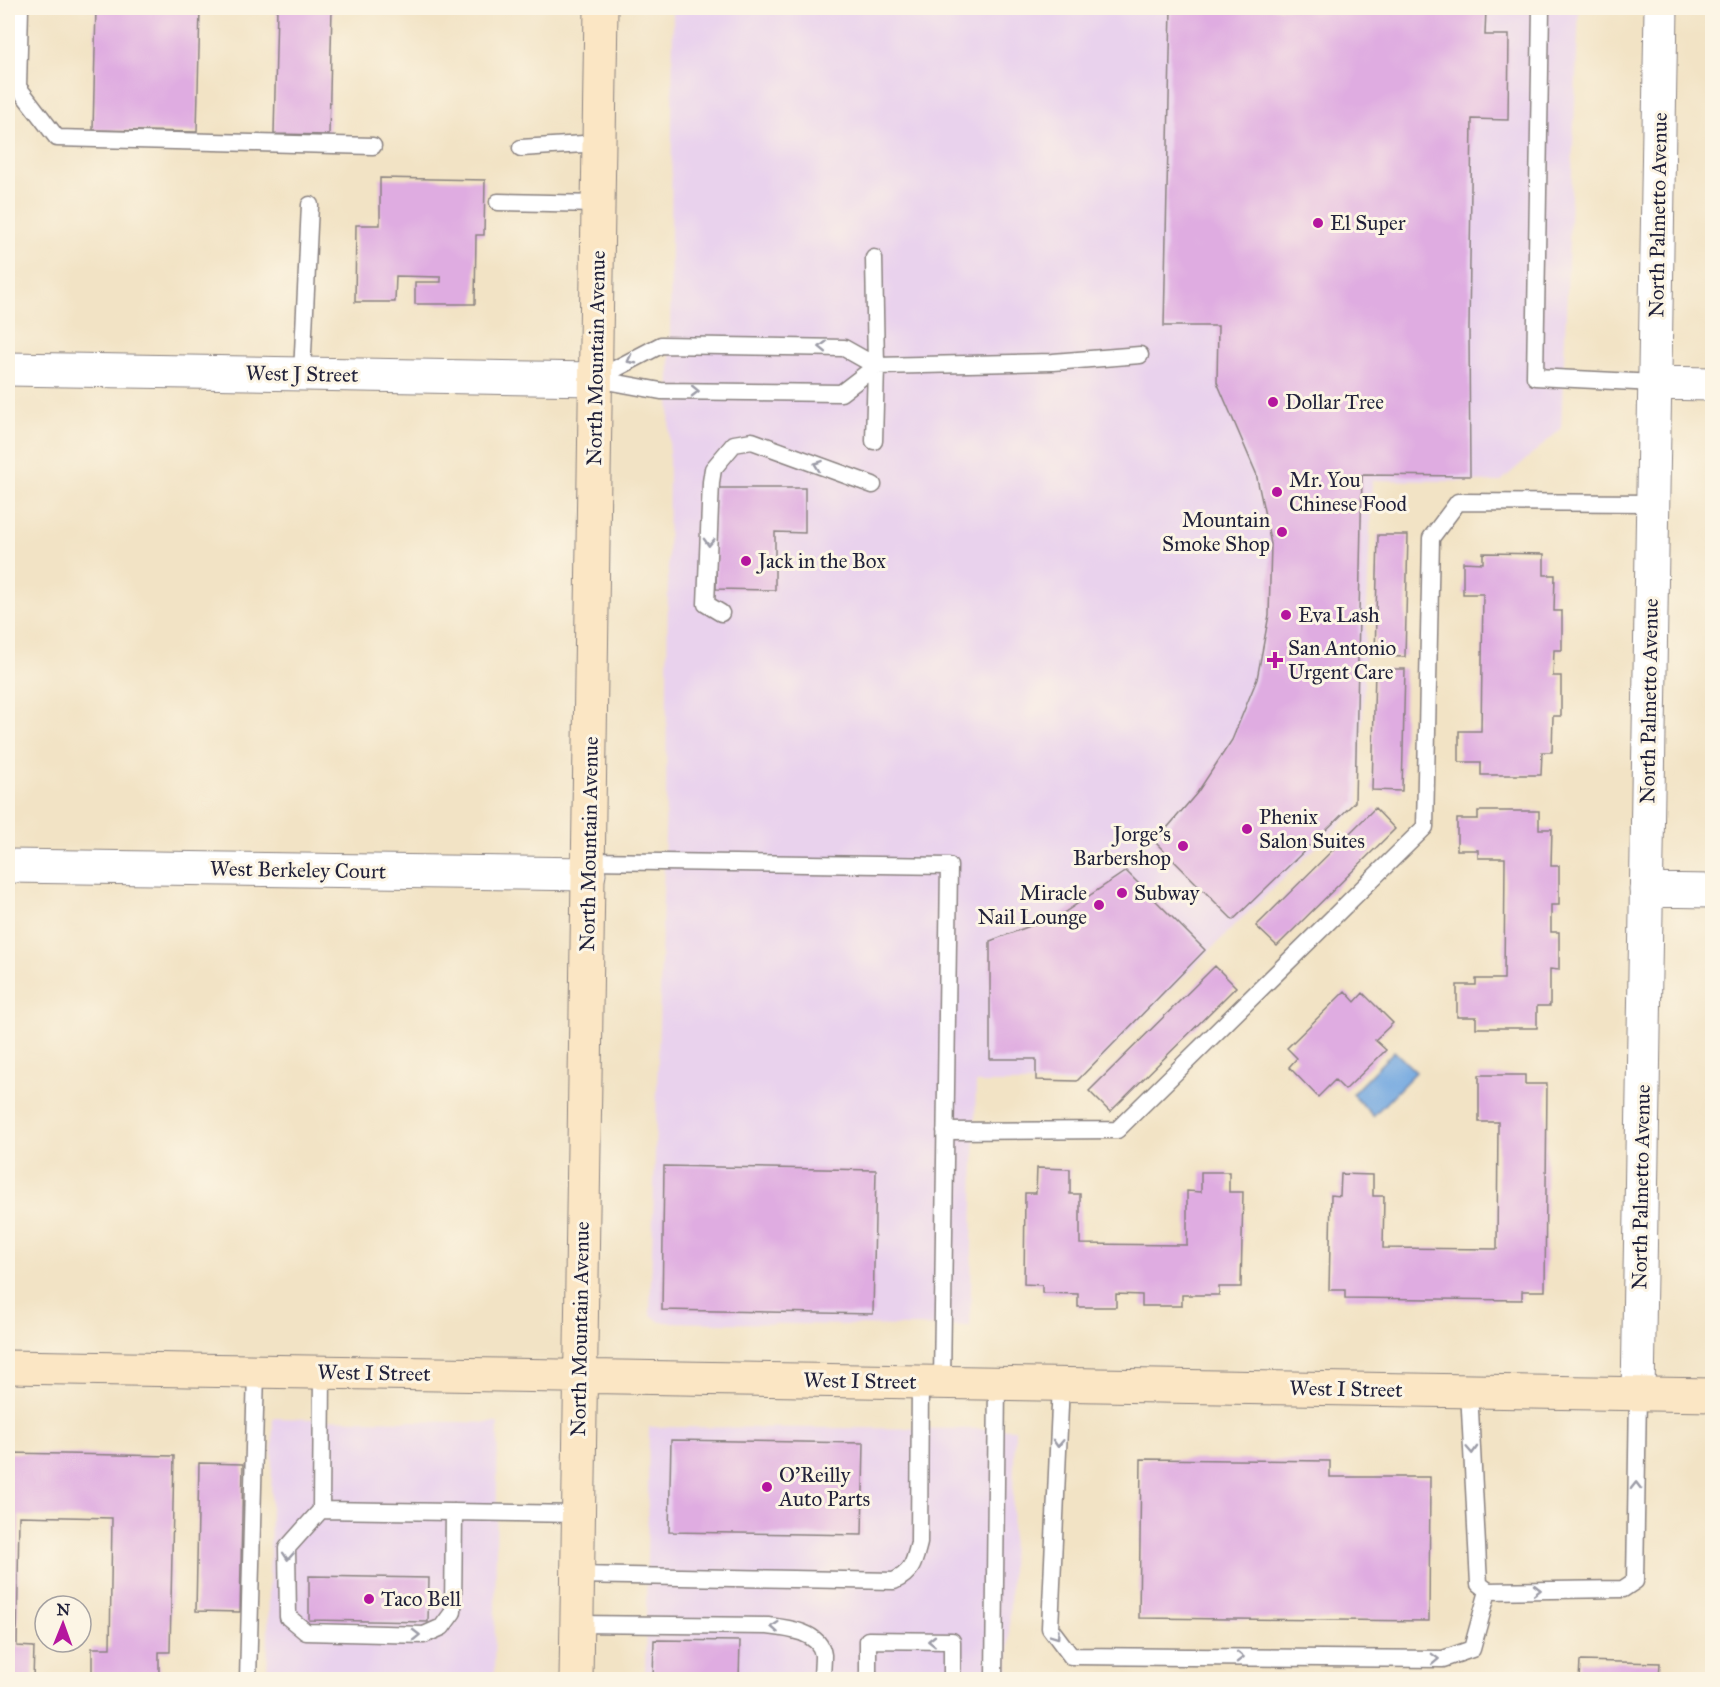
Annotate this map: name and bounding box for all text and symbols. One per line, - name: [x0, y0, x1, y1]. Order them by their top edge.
- street label: North Palmetto Avenue: [1643, 112, 1673, 318]
- place label: El Super: [1330, 210, 1406, 236]
- marker: El Super: [1311, 216, 1325, 230]
- street label: North Mountain Avenue: [581, 250, 611, 466]
- one-way arrow: [818, 341, 827, 353]
- one-way arrow: [627, 353, 638, 365]
- street label: West J Street: [245, 360, 359, 388]
- one-way arrow: [691, 385, 700, 397]
- place label: Dollar Tree: [1285, 389, 1384, 415]
- marker: Dollar Tree: [1266, 395, 1280, 409]
- one-way arrow: [813, 460, 824, 473]
- place label: Mr. You Chinese Food: [1289, 467, 1408, 517]
- marker: Mr. You Chinese Food: [1270, 485, 1284, 499]
- place label: Mountain Smoke Shop: [1162, 507, 1270, 557]
- marker: Mountain Smoke Shop: [1275, 525, 1289, 539]
- one-way arrow: [702, 538, 715, 547]
- place label: Jack in the Box: [756, 548, 886, 574]
- marker: Jack in the Box: [739, 554, 753, 568]
- street label: North Palmetto Avenue: [1634, 598, 1664, 804]
- place label: Eva Lash: [1298, 602, 1380, 628]
- marker: Eva Lash: [1279, 608, 1293, 622]
- place label: San Antonio Urgent Care: [1288, 635, 1396, 685]
- marker: San Antonio Urgent Care: [1266, 651, 1284, 669]
- street label: North Mountain Avenue: [574, 736, 604, 952]
- place label: Phenix Salon Suites: [1259, 804, 1365, 854]
- place label: Jorge's Barbershop: [1073, 821, 1171, 871]
- marker: Phenix Salon Suites: [1240, 822, 1254, 836]
- marker: Jorge's Barbershop: [1176, 839, 1190, 853]
- street label: West Berkeley Court: [210, 855, 387, 885]
- place label: Miracle Nail Lounge: [977, 880, 1087, 930]
- place label: Subway: [1134, 880, 1201, 906]
- marker: Subway: [1115, 886, 1129, 900]
- marker: Miracle Nail Lounge: [1092, 898, 1106, 912]
- street label: North Palmetto Avenue: [1626, 1084, 1656, 1290]
- street label: North Mountain Avenue: [565, 1221, 595, 1437]
- street label: West I Street: [317, 1359, 431, 1387]
- street label: West I Street: [803, 1367, 917, 1395]
- street label: West I Street: [1289, 1375, 1403, 1403]
- one-way arrow: [1051, 1438, 1064, 1447]
- one-way arrow: [1465, 1445, 1478, 1454]
- place label: O'Reilly Auto Parts: [778, 1462, 870, 1512]
- marker: O'Reilly Auto Parts: [760, 1480, 774, 1494]
- one-way arrow: [1630, 1481, 1643, 1490]
- one-way arrow: [282, 1551, 295, 1561]
- one-way arrow: [1533, 1584, 1542, 1596]
- place label: Taco Bell: [381, 1586, 461, 1612]
- marker: Taco Bell: [362, 1592, 376, 1606]
- north arrow: [33, 1594, 93, 1654]
- text: N: [56, 1600, 71, 1619]
- one-way arrow: [770, 1620, 779, 1633]
- one-way arrow: [412, 1628, 421, 1641]
- one-way arrow: [1049, 1629, 1060, 1640]
- one-way arrow: [928, 1635, 937, 1647]
- one-way arrow: [1236, 1651, 1245, 1663]
- one-way arrow: [1431, 1652, 1440, 1665]

